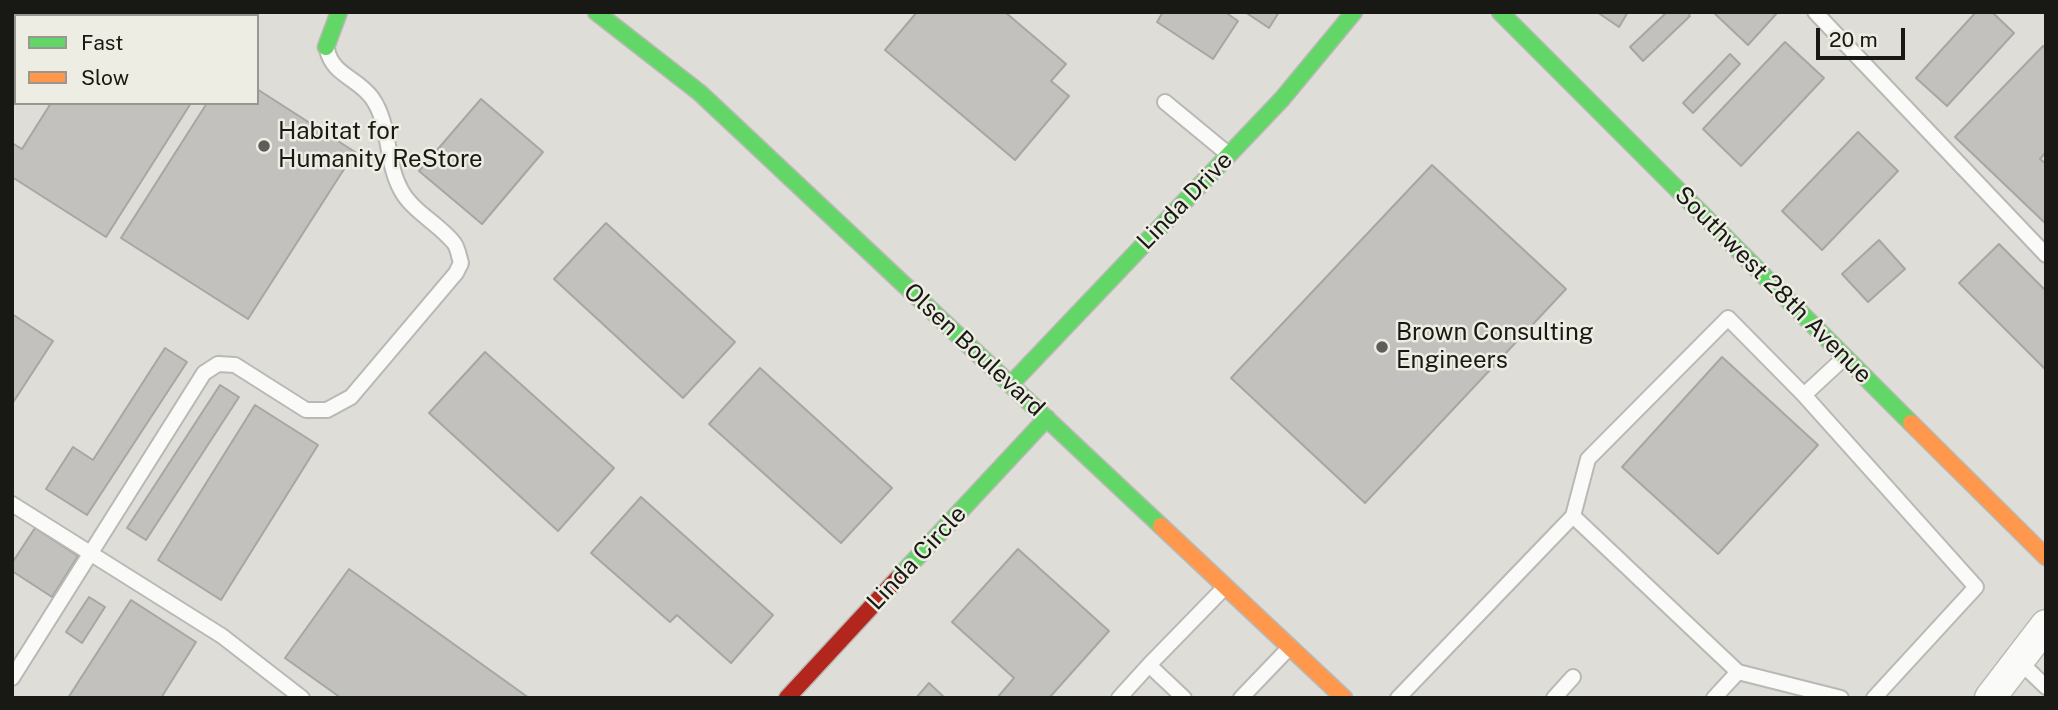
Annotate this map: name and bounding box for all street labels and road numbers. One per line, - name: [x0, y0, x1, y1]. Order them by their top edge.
- street label: Linda Drive: [1131, 146, 1239, 256]
- street label: Southwest 28th Avenue: [1669, 181, 1877, 389]
- street label: Olsen Boulevard: [898, 277, 1050, 423]
- street label: Linda Circle: [861, 500, 973, 616]

